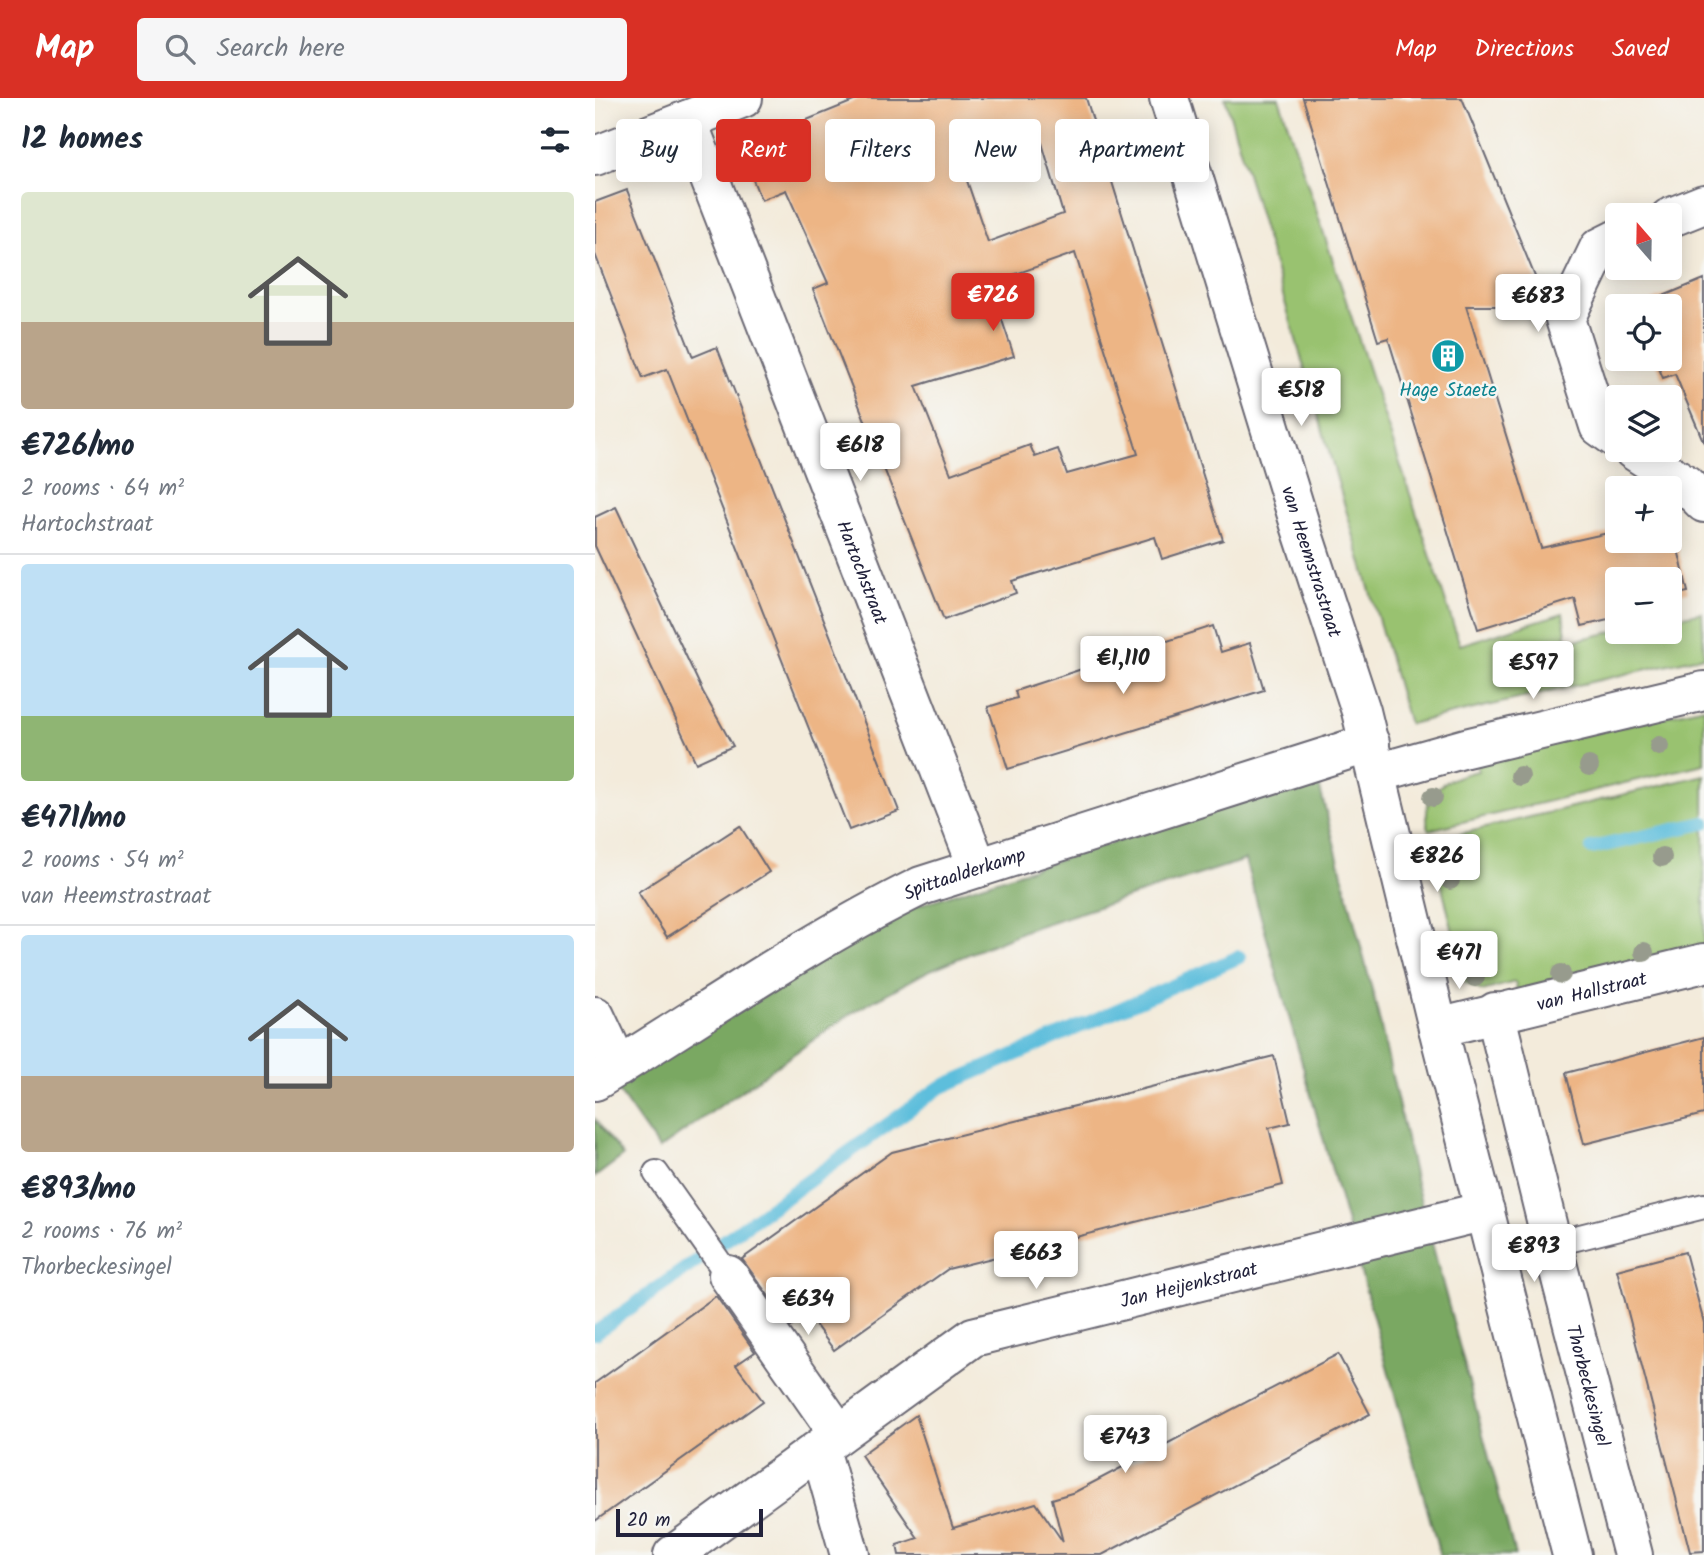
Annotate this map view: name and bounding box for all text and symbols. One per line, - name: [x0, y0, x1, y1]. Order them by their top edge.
- search box: [137, 18, 627, 81]
- text: Map: [35, 23, 95, 76]
- text: Search here: [217, 28, 345, 70]
- icon: search: [161, 30, 199, 68]
- text: Map: [1395, 30, 1437, 69]
- text: Directions: [1475, 30, 1574, 69]
- text: Saved: [1612, 30, 1669, 69]
- text: 12 homes: [21, 116, 143, 164]
- chip: Buy: [616, 119, 702, 182]
- chip: Rent: [716, 119, 811, 182]
- chip: Filters: [825, 119, 935, 182]
- chip: New: [949, 119, 1041, 182]
- chip: Apartment: [1055, 119, 1209, 182]
- icon: filters: [536, 121, 574, 159]
- north arrow: [1605, 203, 1682, 280]
- map controls: [1605, 203, 1682, 644]
- icon: home: [235, 238, 361, 364]
- pin: €726: [952, 274, 1034, 333]
- pin: €683: [1497, 274, 1579, 334]
- text: €726: [967, 278, 1019, 314]
- text: €683: [1511, 279, 1565, 315]
- button: locate: [1605, 294, 1682, 371]
- building icon: Hage Staete: [1429, 337, 1467, 375]
- pin: €518: [1260, 368, 1342, 428]
- text: €518: [1278, 373, 1324, 409]
- place label: Hage Staete: [1399, 376, 1497, 406]
- button: layers: [1605, 385, 1682, 462]
- text: €726/mo: [21, 423, 135, 471]
- pin: €618: [819, 424, 901, 483]
- text: €618: [836, 428, 884, 464]
- text: 2 rooms · 64 m²: [21, 471, 184, 507]
- button: +: [1605, 476, 1682, 553]
- street label: van Heemstrastraat: [1272, 483, 1349, 642]
- text: Hartochstraat: [21, 507, 153, 543]
- street label: Hartochstraat: [827, 516, 895, 630]
- button: −: [1605, 567, 1682, 644]
- icon: home: [235, 610, 361, 736]
- pin: €1,110: [1066, 636, 1180, 696]
- text: €1,110: [1096, 641, 1150, 677]
- pin: €597: [1492, 642, 1574, 701]
- text: €597: [1509, 646, 1557, 682]
- text: €471/mo: [21, 795, 126, 843]
- pin: €826: [1396, 834, 1478, 894]
- text: €826: [1410, 839, 1464, 875]
- street label: Spittaalderkamp: [898, 841, 1030, 910]
- text: 2 rooms · 54 m²: [21, 843, 184, 879]
- text: van Heemstrastraat: [21, 879, 211, 915]
- pin: €471: [1418, 932, 1500, 991]
- text: €471: [1437, 936, 1481, 972]
- street label: van Hallstraat: [1534, 964, 1651, 1020]
- icon: home: [235, 981, 361, 1107]
- text: €893/mo: [21, 1166, 136, 1214]
- text: 2 rooms · 76 m²: [21, 1214, 182, 1250]
- pin: €893: [1493, 1224, 1575, 1284]
- text: €893: [1508, 1229, 1560, 1265]
- pin: €663: [995, 1232, 1077, 1291]
- text: €663: [1010, 1236, 1062, 1272]
- text: Thorbeckesingel: [21, 1250, 172, 1286]
- street label: Jan Heijenkstraat: [1117, 1254, 1262, 1317]
- pin: €634: [767, 1278, 849, 1337]
- text: €634: [782, 1282, 834, 1318]
- street label: Thorbeckesingel: [1557, 1322, 1617, 1450]
- pin: €743: [1084, 1416, 1166, 1475]
- text: €743: [1100, 1420, 1150, 1456]
- scale bar: [616, 1506, 763, 1538]
- text: 20 m: [627, 1506, 670, 1536]

